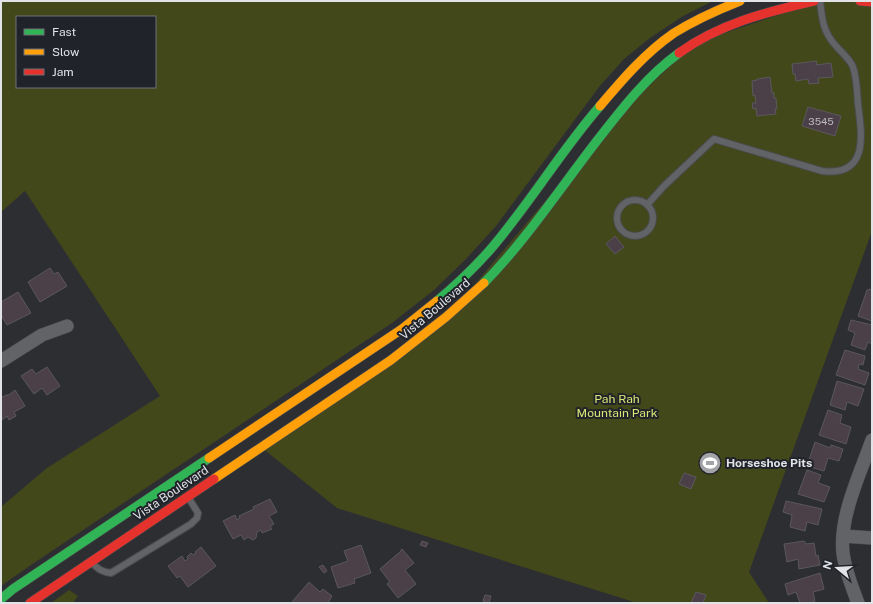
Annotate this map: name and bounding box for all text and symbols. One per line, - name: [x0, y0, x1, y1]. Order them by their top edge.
- legend: [16, 16, 156, 88]
- text: Fast: [52, 25, 77, 39]
- text: Slow: [52, 45, 80, 59]
- text: Jam: [52, 65, 74, 79]
- house number: 3545: [808, 115, 834, 127]
- street label: Vista Boulevard: [397, 276, 473, 342]
- park label: Pah Rah Mountain Park: [577, 392, 658, 420]
- sports icon: Horseshoe Pits: [697, 450, 723, 476]
- place label: Horseshoe Pits: [726, 456, 812, 470]
- street label: Vista Boulevard: [131, 463, 211, 523]
- north arrow: [817, 548, 857, 588]
- text: N: [820, 559, 835, 571]

